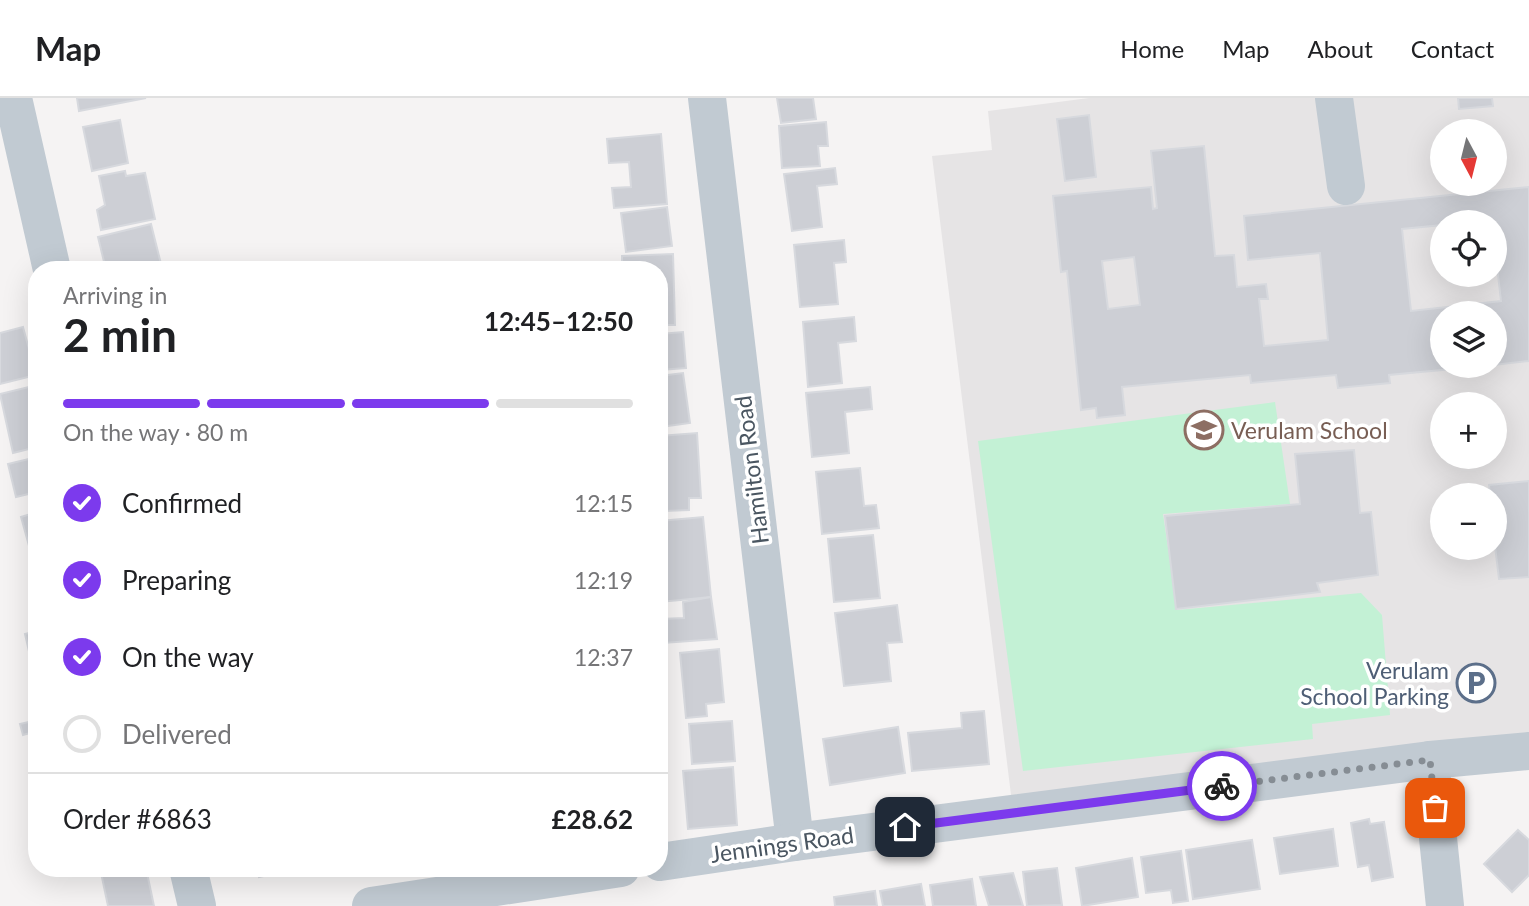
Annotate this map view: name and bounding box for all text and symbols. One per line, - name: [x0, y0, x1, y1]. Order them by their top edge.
- text: Map: [35, 28, 101, 68]
- text: Home: [1120, 34, 1184, 63]
- text: Map: [1222, 34, 1270, 63]
- text: About: [1308, 34, 1373, 63]
- text: Contact: [1411, 34, 1494, 63]
- north arrow: [1430, 119, 1507, 196]
- map controls: [1430, 119, 1507, 560]
- button: locate: [1430, 210, 1507, 287]
- text: Arriving in: [63, 281, 167, 309]
- button: layers: [1430, 301, 1507, 378]
- text: 12:45–12:50: [484, 305, 633, 337]
- text: 2 min: [63, 307, 177, 362]
- button: +: [1430, 392, 1507, 469]
- street label: Hamilton Road: [728, 394, 774, 546]
- school or university icon: Verulam School: [1183, 409, 1225, 451]
- place label: Verulam School: [1231, 416, 1388, 444]
- text: On the way · 80 m: [63, 418, 248, 446]
- button: −: [1430, 483, 1507, 560]
- icon: check: [63, 484, 101, 522]
- text: Confirmed: [122, 487, 242, 519]
- text: 12:15: [574, 489, 633, 517]
- icon: check: [63, 561, 101, 599]
- text: Preparing: [122, 564, 231, 596]
- text: 12:19: [574, 566, 633, 594]
- icon: check: [63, 638, 101, 676]
- text: On the way: [122, 641, 254, 673]
- text: 12:37: [574, 643, 633, 671]
- place label: Verulam School Parking: [1300, 656, 1449, 710]
- parking icon: Verulam School Parking: [1455, 662, 1497, 704]
- text: Delivered: [122, 718, 232, 750]
- courier: [1187, 751, 1257, 821]
- icon: bike: [1203, 767, 1241, 805]
- pin: [1405, 778, 1465, 838]
- icon: bag: [1416, 789, 1454, 827]
- pin: [875, 797, 935, 857]
- text: Order #6863: [63, 803, 212, 835]
- text: £28.62: [551, 803, 633, 835]
- icon: home: [886, 808, 924, 846]
- street label: Jennings Road: [709, 820, 855, 868]

